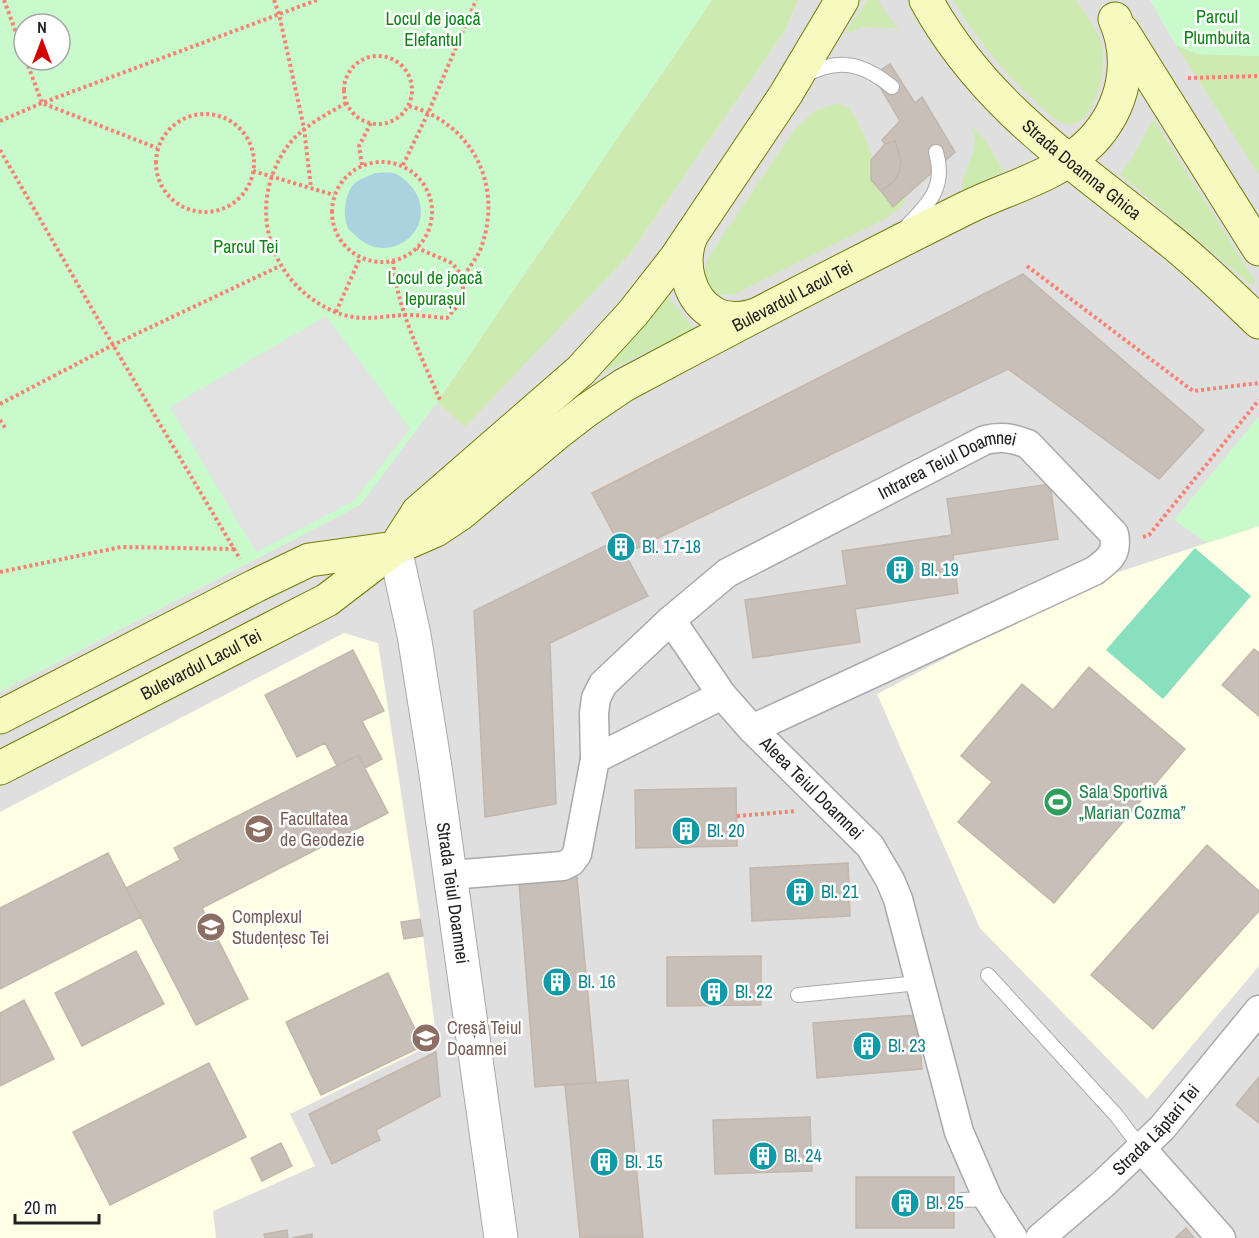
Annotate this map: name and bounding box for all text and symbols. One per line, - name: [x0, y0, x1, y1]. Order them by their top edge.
- park label: Parcul Plumbuita: [1184, 4, 1250, 50]
- park label: Locul de joacă Elefantul: [385, 6, 481, 52]
- north arrow: [12, 12, 72, 72]
- text: N: [37, 16, 47, 38]
- street label: Strada Doamna Ghica: [1017, 113, 1147, 225]
- park label: Parcul Tei: [213, 234, 279, 259]
- street label: Bulevardul Lacul Tei: [727, 254, 857, 338]
- park label: Locul de joacă Iepurașul: [387, 265, 483, 311]
- street label: Intrarea Teiul Doamnei: [874, 425, 1019, 505]
- building icon: Bl. 17-18: [605, 531, 637, 563]
- place label: Bl. 17-18: [642, 534, 701, 559]
- building icon: Bl. 19: [884, 554, 916, 586]
- place label: Bl. 19: [921, 557, 959, 582]
- street label: Bulevardul Lacul Tei: [136, 623, 266, 706]
- street label: Aleea Teiul Doamnei: [754, 730, 869, 845]
- place label: Sala Sportivă „Marian Cozma”: [1079, 779, 1186, 825]
- sports icon: Sala Sportivă „Marian Cozma”: [1042, 786, 1074, 818]
- place label: Facultatea de Geodezie: [280, 806, 365, 852]
- school or university icon: Facultatea de Geodezie: [243, 813, 275, 845]
- building icon: Bl. 20: [670, 815, 702, 847]
- place label: Bl. 20: [707, 818, 745, 843]
- street label: Strada Teiul Doamnei: [431, 821, 475, 965]
- building icon: Bl. 21: [784, 876, 816, 908]
- place label: Bl. 21: [821, 879, 860, 904]
- place label: Complexul Studențesc Tei: [232, 904, 329, 950]
- school or university icon: Complexul Studențesc Tei: [195, 911, 227, 943]
- building icon: Bl. 16: [541, 966, 573, 998]
- place label: Bl. 16: [578, 969, 616, 994]
- building icon: Bl. 22: [698, 976, 730, 1008]
- place label: Bl. 22: [735, 979, 773, 1004]
- place label: Creșă Teiul Doamnei: [447, 1015, 521, 1061]
- school or university icon: Creșă Teiul Doamnei: [410, 1022, 442, 1054]
- building icon: Bl. 23: [851, 1030, 883, 1062]
- place label: Bl. 23: [888, 1033, 926, 1058]
- street label: Strada Lăptari Tei: [1107, 1079, 1205, 1181]
- building icon: Bl. 24: [747, 1140, 779, 1172]
- place label: Bl. 24: [784, 1143, 822, 1168]
- building icon: Bl. 15: [588, 1146, 620, 1178]
- place label: Bl. 15: [625, 1149, 663, 1174]
- scale bar: [15, 1187, 99, 1225]
- building icon: Bl. 25: [889, 1187, 921, 1219]
- place label: Bl. 25: [926, 1190, 964, 1215]
- text: 20 m: [24, 1195, 57, 1220]

